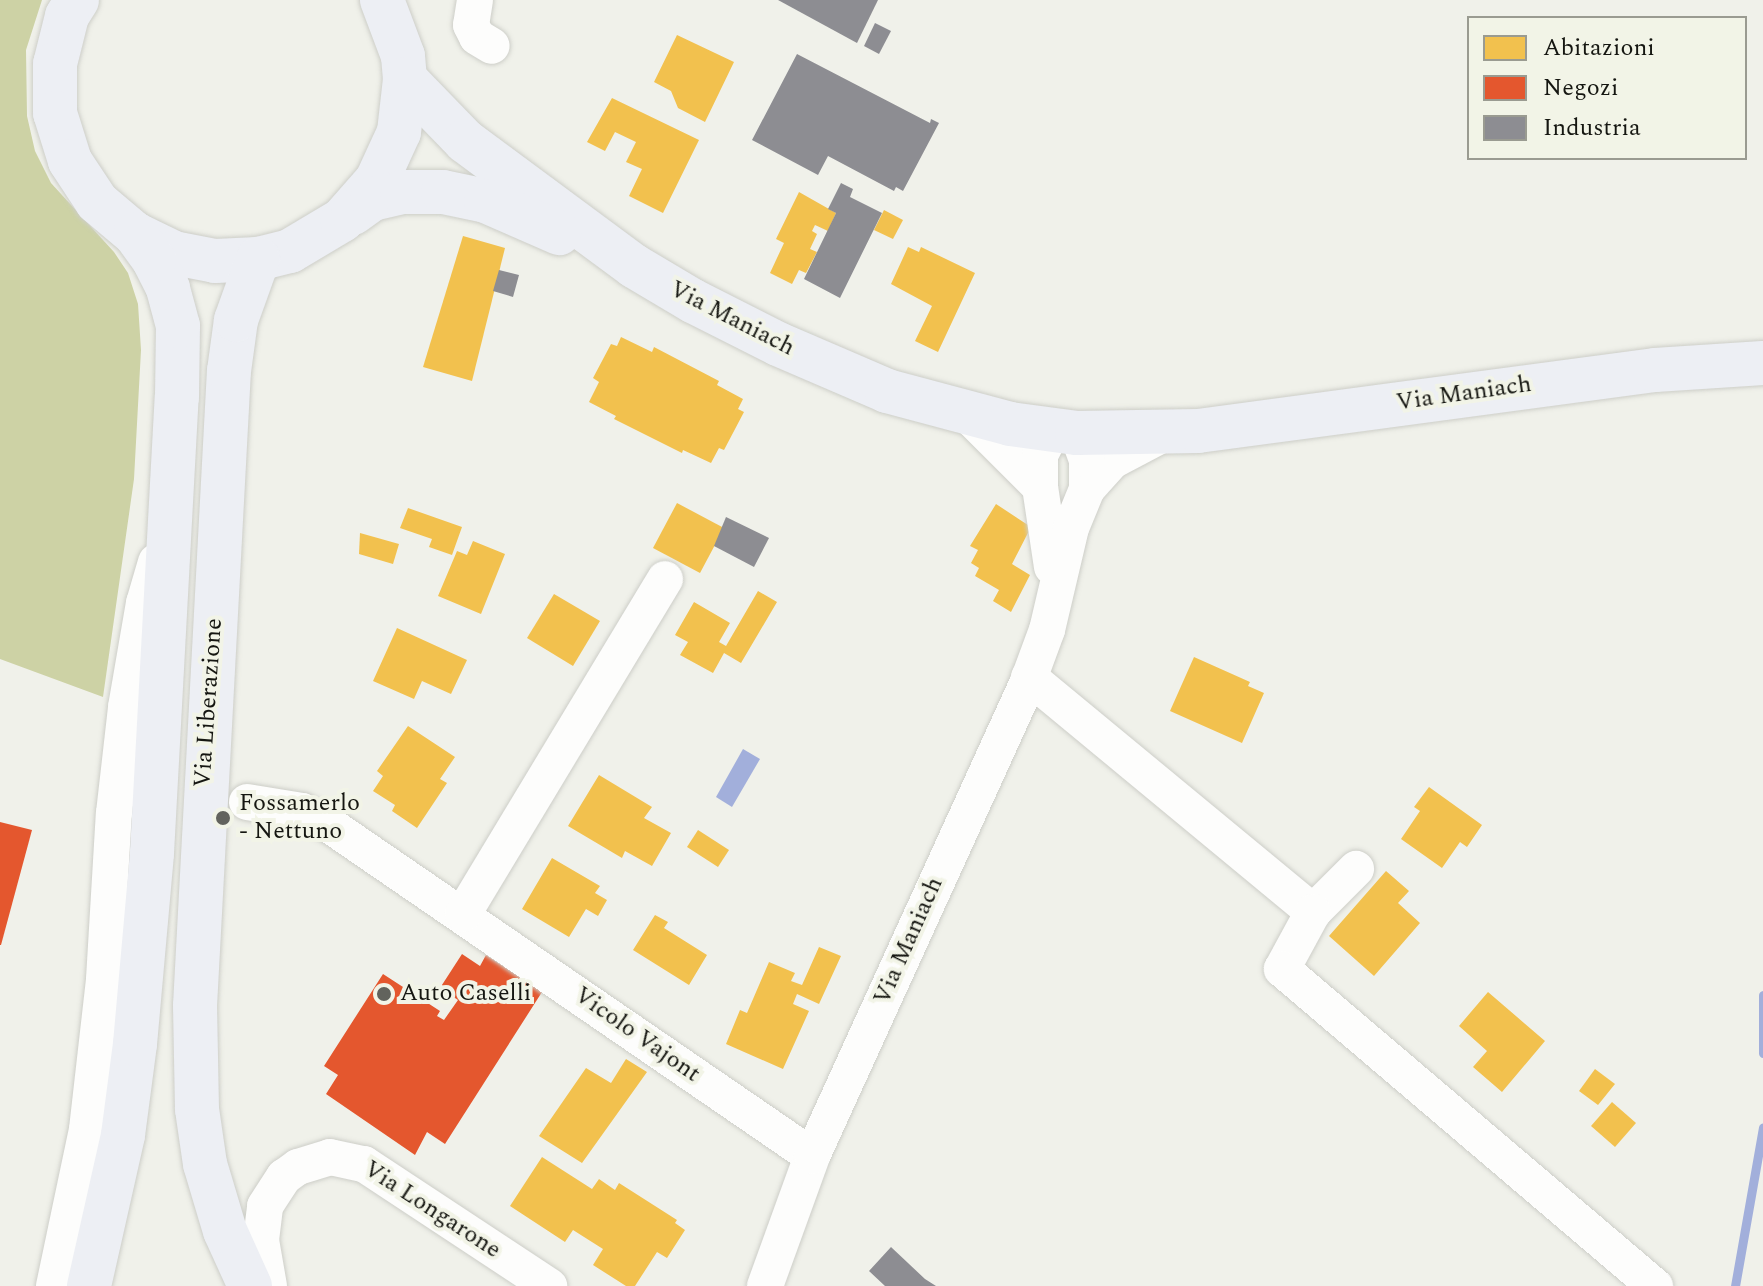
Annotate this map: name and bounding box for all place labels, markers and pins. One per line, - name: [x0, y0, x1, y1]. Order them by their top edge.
- place label: Fossamerlo - Nettuno: [239, 790, 360, 846]
- marker: Fossamerlo - Nettuno: [214, 809, 232, 827]
- place label: Auto Caselli: [400, 980, 531, 1008]
- marker: Auto Caselli: [375, 985, 393, 1003]

